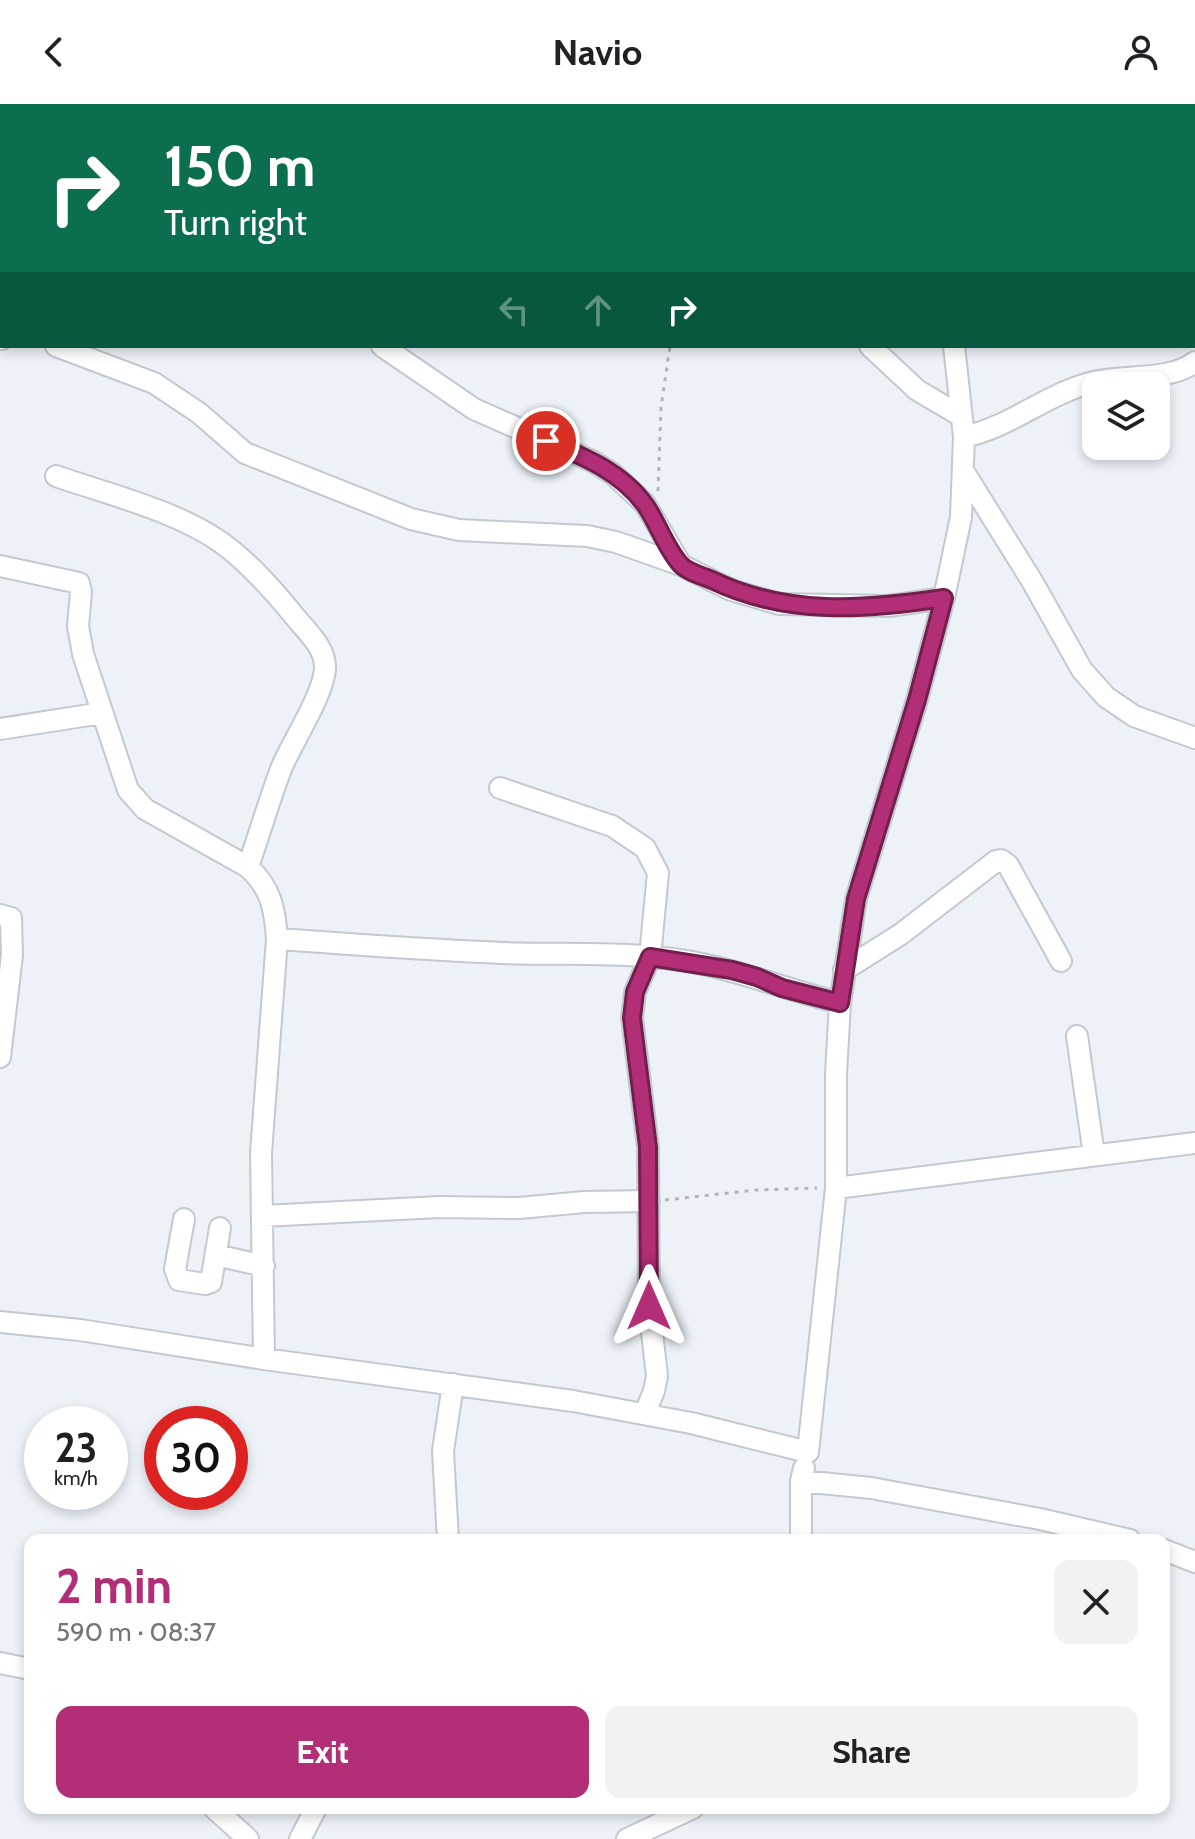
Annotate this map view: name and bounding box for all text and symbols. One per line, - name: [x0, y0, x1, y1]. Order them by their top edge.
- icon: back: [32, 30, 76, 74]
- text: Navio: [553, 30, 642, 74]
- icon: person: [1119, 30, 1163, 74]
- text: 150 m: [164, 132, 316, 200]
- icon: right: [32, 136, 136, 240]
- text: Turn right: [164, 200, 307, 244]
- icon: left: [492, 288, 536, 332]
- icon: ahead: [576, 288, 620, 332]
- icon: right: [660, 288, 704, 332]
- map controls: [1082, 372, 1170, 460]
- button: layers: [1082, 372, 1170, 460]
- pin: [512, 407, 580, 475]
- icon: arrive: [524, 419, 568, 463]
- position arrow: [607, 1264, 691, 1348]
- speed limit sign: 30: [144, 1406, 248, 1510]
- text: 23: [55, 1423, 97, 1472]
- text: km/h: [54, 1466, 98, 1490]
- text: 2 min: [56, 1557, 172, 1615]
- button: close: [1054, 1560, 1138, 1644]
- text: 590 m · 08:37: [56, 1616, 216, 1648]
- button: Exit: [56, 1706, 589, 1798]
- button: Share: [605, 1706, 1138, 1798]

